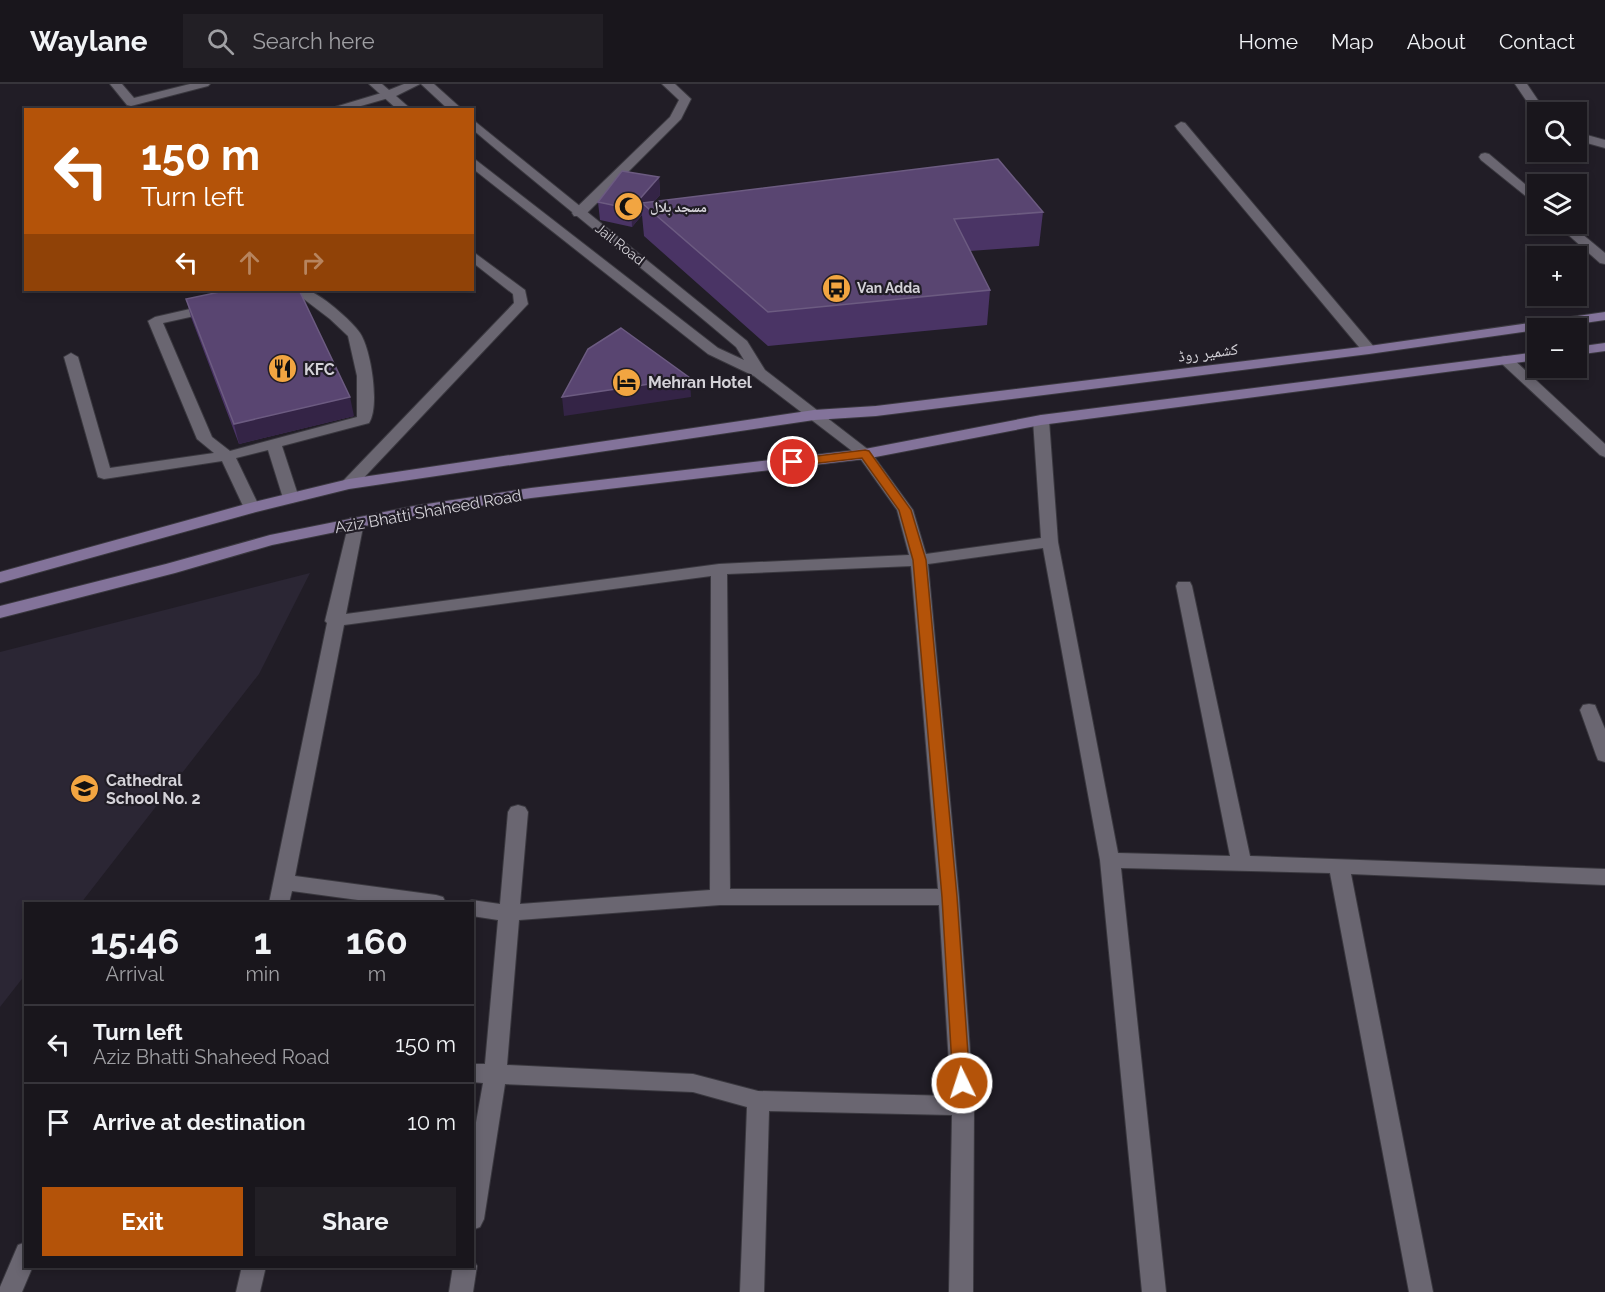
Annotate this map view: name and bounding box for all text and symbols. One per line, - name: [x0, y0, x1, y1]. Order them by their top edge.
- search box: [183, 14, 603, 68]
- text: Waylane: [30, 25, 147, 58]
- icon: search: [204, 25, 237, 58]
- text: Search here: [252, 28, 375, 54]
- text: Home: [1239, 29, 1298, 54]
- text: Map: [1331, 29, 1374, 54]
- text: About: [1407, 29, 1466, 54]
- text: Contact: [1499, 29, 1575, 54]
- map controls: [1527, 102, 1587, 378]
- button: search: [1527, 102, 1587, 162]
- text: 150 m: [141, 131, 260, 180]
- icon: left: [42, 132, 120, 210]
- button: layers: [1527, 174, 1587, 234]
- text: Turn left: [141, 181, 244, 212]
- mosque icon: مسجد بلال: [613, 191, 645, 223]
- place label: مسجد بلال: [650, 199, 707, 216]
- street label: Jail Road: [592, 220, 648, 268]
- icon: left: [170, 246, 203, 279]
- icon: ahead: [233, 246, 266, 279]
- icon: right: [296, 246, 329, 279]
- button: +: [1527, 246, 1587, 306]
- bus stop icon: Van Adda: [820, 272, 852, 304]
- place label: Van Adda: [857, 280, 920, 296]
- button: −: [1527, 318, 1587, 378]
- street label: کشمیر روڈ: [1177, 339, 1240, 366]
- restaurant icon: KFC: [267, 353, 299, 385]
- place label: KFC: [304, 360, 335, 379]
- hotel icon: Mehran Hotel: [611, 366, 643, 398]
- place label: Mehran Hotel: [648, 373, 753, 392]
- pin: [767, 436, 818, 487]
- icon: arrive: [776, 445, 809, 478]
- street label: Aziz Bhatti Shaheed Road: [333, 486, 523, 537]
- place label: Cathedral School No. 2: [106, 771, 200, 808]
- school or university icon: Cathedral School No. 2: [69, 773, 101, 805]
- text: 15:46: [90, 920, 179, 962]
- text: 1: [254, 920, 272, 962]
- text: 160: [346, 920, 408, 962]
- text: Arrival: [105, 962, 164, 986]
- text: min: [245, 962, 280, 986]
- text: m: [368, 962, 386, 986]
- text: Turn left: [93, 1019, 183, 1045]
- icon: left: [42, 1028, 75, 1061]
- text: 150 m: [395, 1031, 456, 1057]
- text: Aziz Bhatti Shaheed Road: [93, 1045, 330, 1069]
- position arrow: [930, 1051, 994, 1115]
- icon: arrive: [42, 1106, 75, 1139]
- text: Arrive at destination: [93, 1109, 306, 1135]
- text: 10 m: [407, 1109, 456, 1135]
- button: Exit: [42, 1187, 243, 1256]
- button: Share: [255, 1187, 456, 1256]

